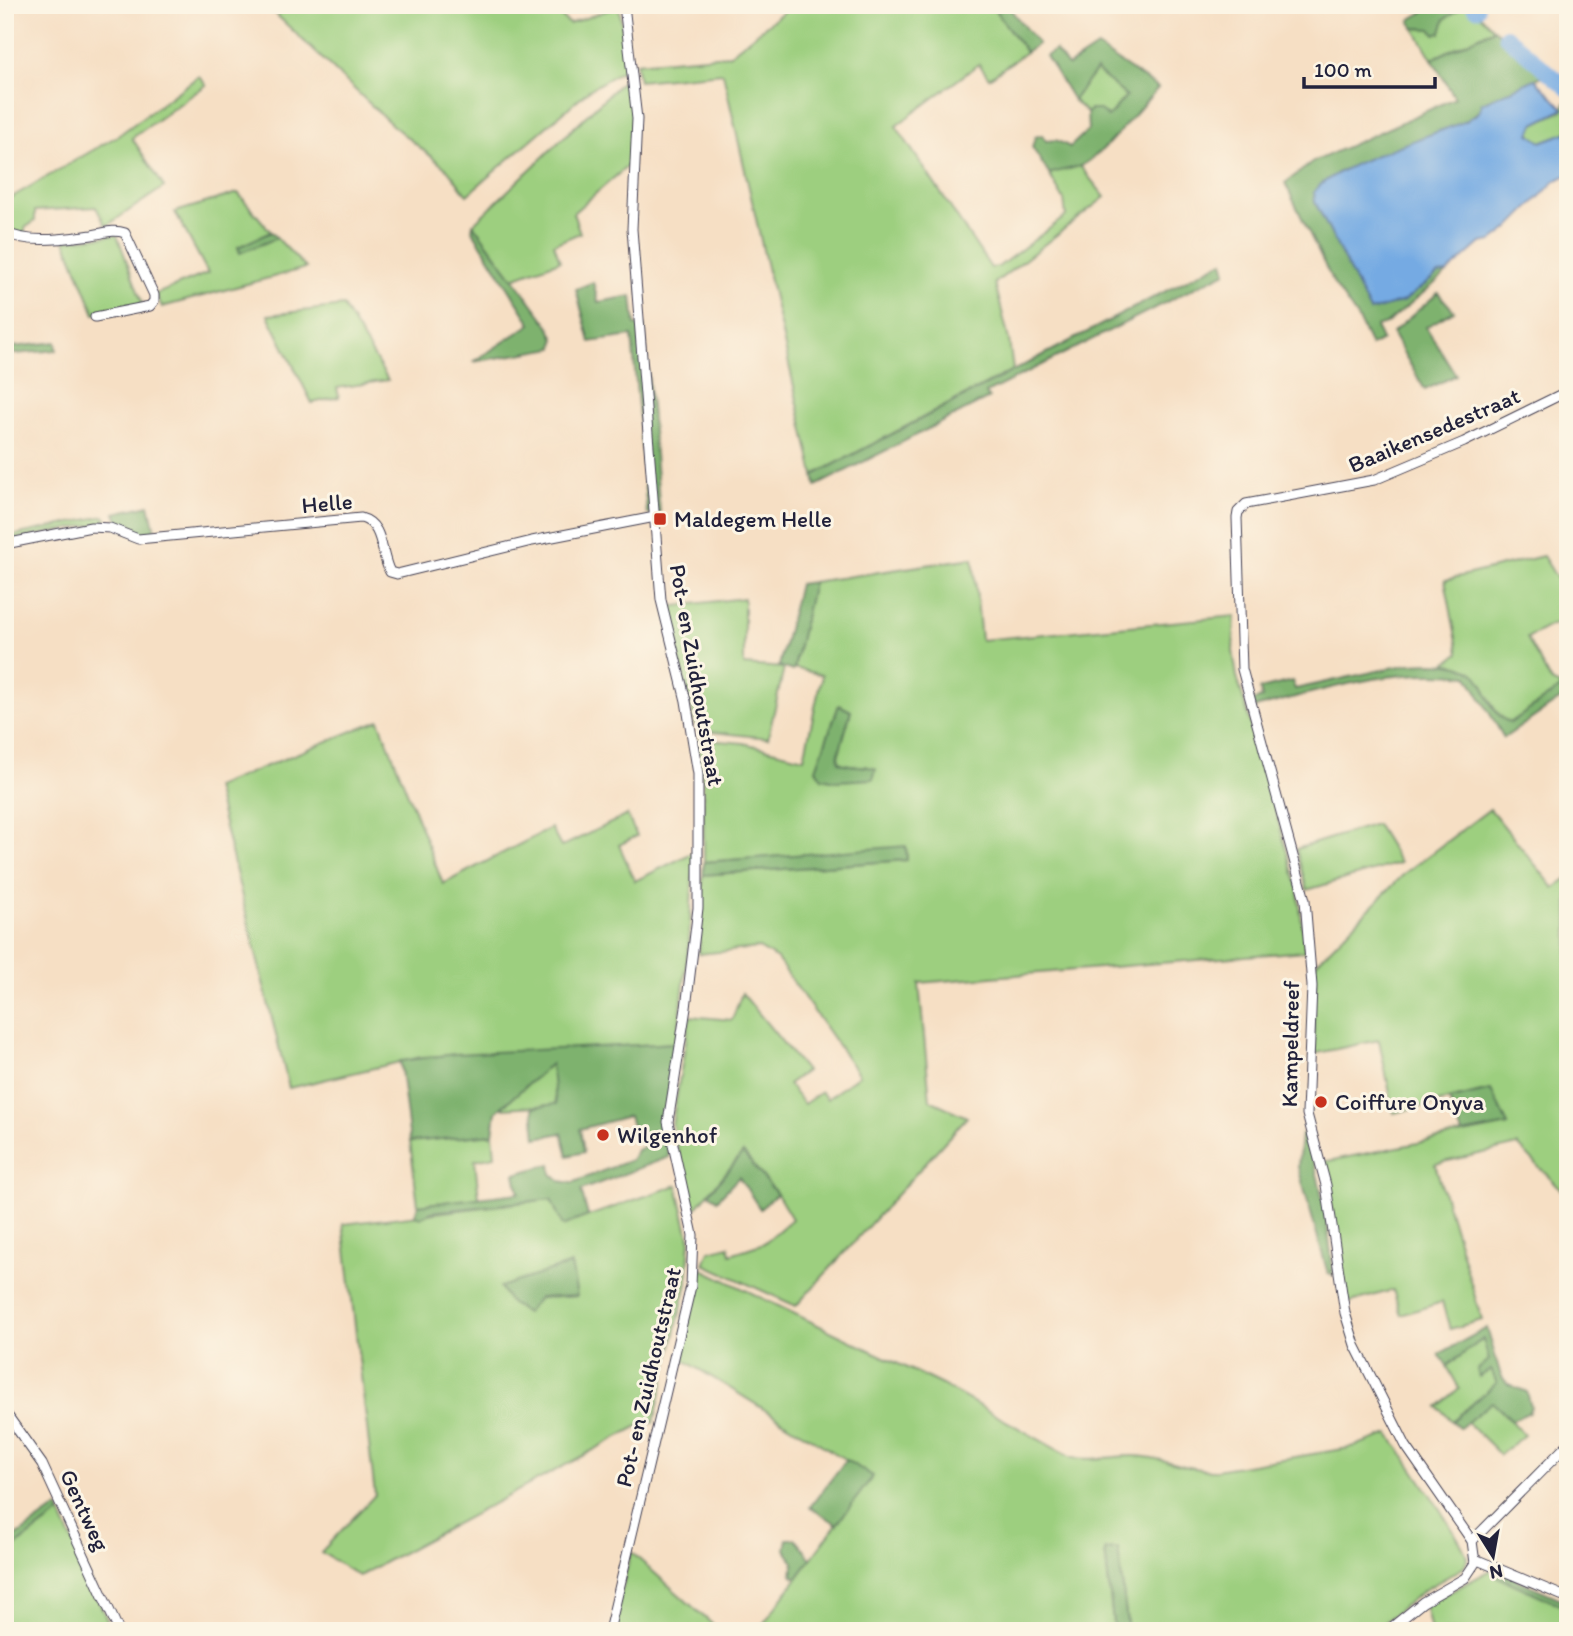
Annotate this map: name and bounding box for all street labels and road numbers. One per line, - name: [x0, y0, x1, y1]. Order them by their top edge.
- street label: Baaikensedestraat: [1344, 381, 1524, 479]
- street label: Helle: [300, 487, 354, 519]
- street label: Pot- en Zuidhoutstraat: [664, 562, 730, 788]
- street label: Kampeldreef: [1275, 980, 1305, 1108]
- street label: Pot- en Zuidhoutstraat: [609, 1264, 687, 1490]
- street label: Gentweg: [54, 1465, 116, 1555]

